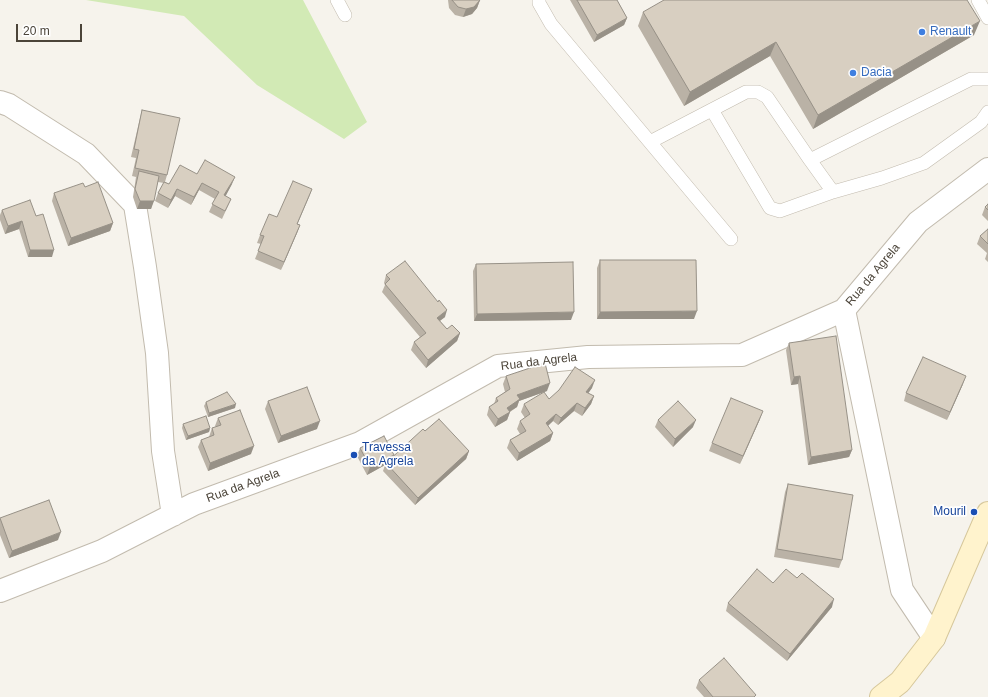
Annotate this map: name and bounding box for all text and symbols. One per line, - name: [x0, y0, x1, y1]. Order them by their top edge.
- scale bar: [18, 16, 84, 42]
- text: 20 m: [23, 24, 50, 38]
- place label: Renault: [930, 25, 971, 39]
- marker: Renault: [917, 27, 927, 37]
- place label: Dacia: [861, 66, 892, 80]
- marker: Dacia: [848, 68, 858, 78]
- street label: Rua da Agrela: [843, 241, 903, 309]
- street label: Rua da Agrela: [500, 350, 578, 374]
- place label: Travessa da Agrela: [362, 441, 413, 469]
- marker: Travessa da Agrela: [349, 450, 359, 460]
- street label: Rua da Agrela: [204, 466, 282, 506]
- place label: Mouril: [933, 505, 966, 519]
- marker: Mouril: [969, 507, 979, 517]

